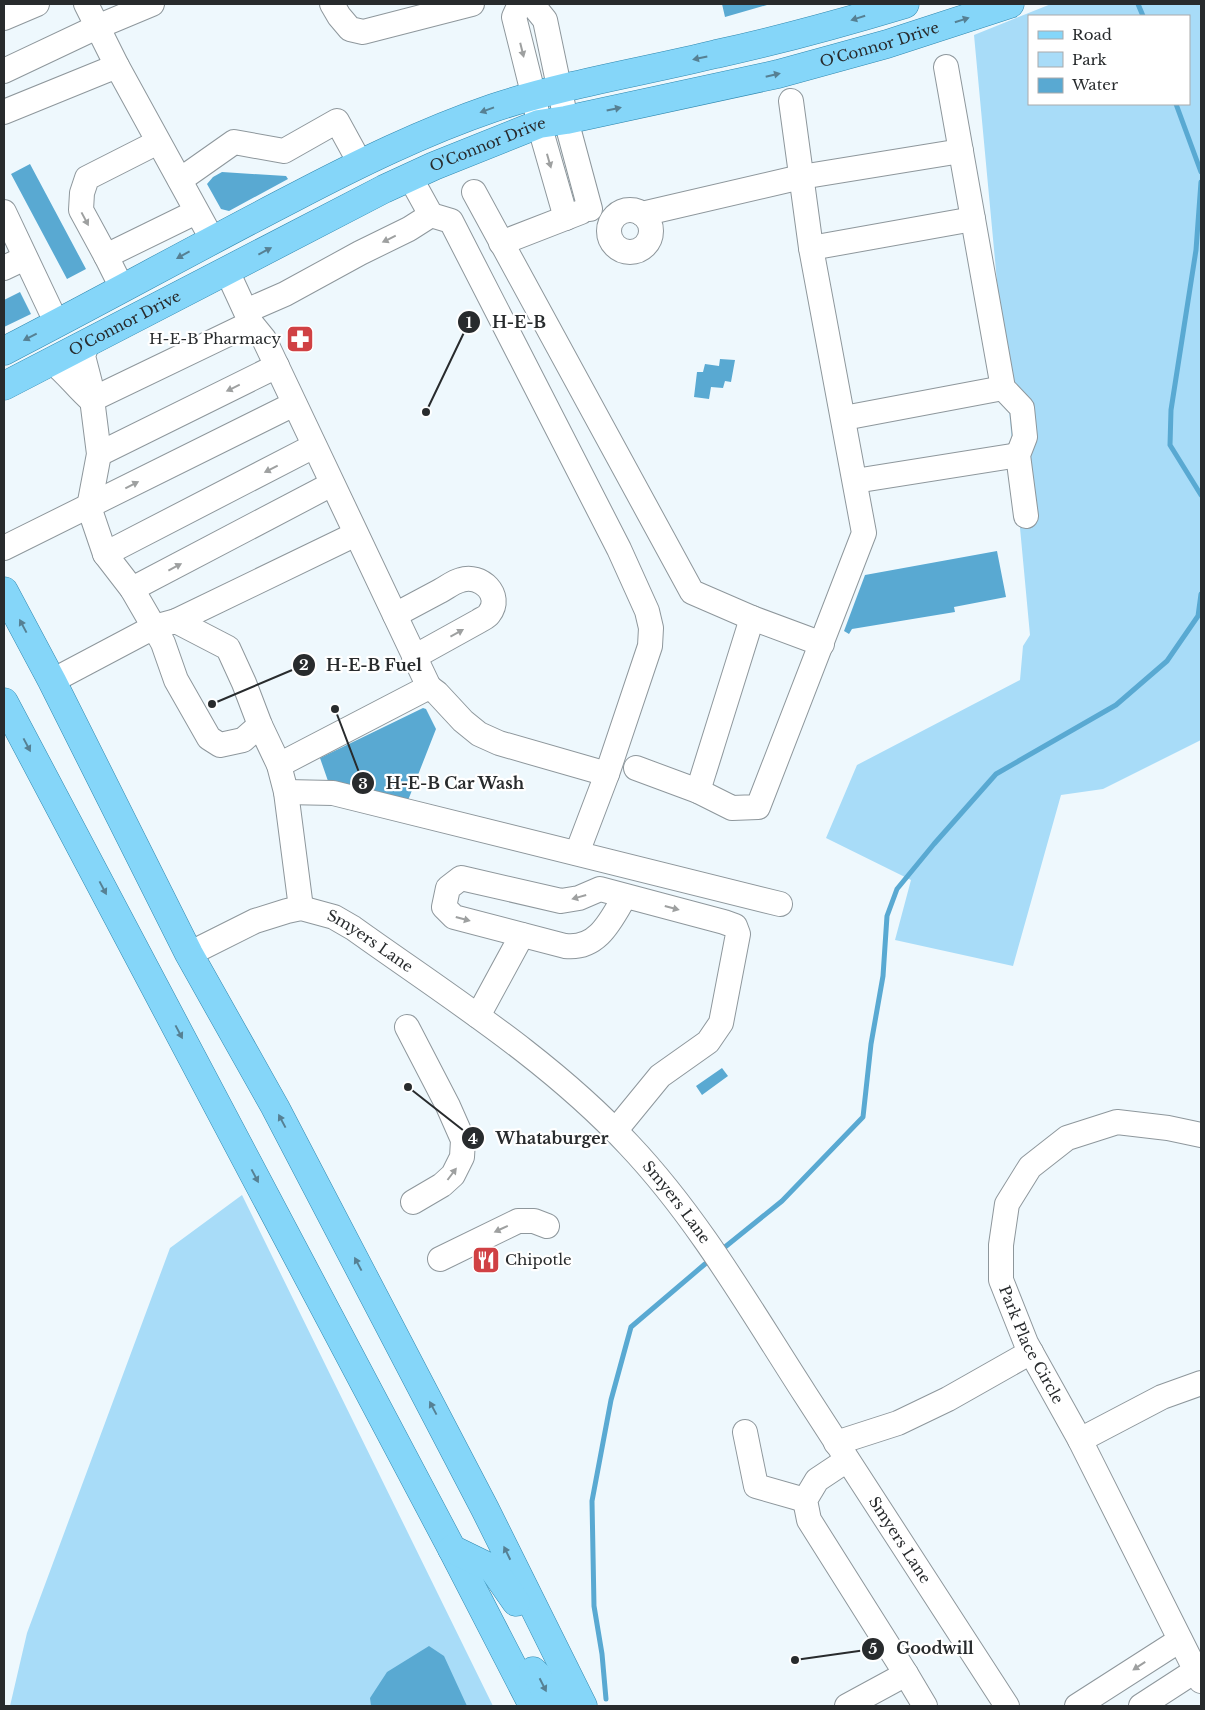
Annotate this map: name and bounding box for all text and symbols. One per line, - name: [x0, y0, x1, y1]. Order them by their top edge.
- one-way arrow: [850, 14, 865, 22]
- legend: [1028, 15, 1190, 105]
- one-way arrow: [955, 16, 970, 23]
- street label: O'Connor Drive: [818, 18, 941, 71]
- text: Road: [1072, 25, 1112, 44]
- one-way arrow: [518, 42, 526, 57]
- text: Park: [1072, 50, 1108, 69]
- one-way arrow: [692, 54, 708, 62]
- one-way arrow: [765, 71, 780, 79]
- text: Water: [1071, 75, 1119, 94]
- one-way arrow: [606, 105, 622, 113]
- one-way arrow: [480, 107, 495, 115]
- street label: O'Connor Drive: [427, 113, 547, 176]
- one-way arrow: [546, 153, 554, 168]
- one-way arrow: [81, 212, 89, 226]
- one-way arrow: [382, 235, 396, 243]
- one-way arrow: [257, 247, 272, 255]
- one-way arrow: [175, 251, 190, 259]
- street label: O'Connor Drive: [65, 286, 184, 360]
- callout: H-E-B: [457, 307, 556, 338]
- text: H-E-B: [492, 312, 546, 332]
- text: 1: [466, 313, 473, 332]
- pharmacy icon: H-E-B Pharmacy: [285, 324, 315, 354]
- place label: H-E-B Pharmacy: [149, 329, 281, 348]
- one-way arrow: [23, 333, 38, 341]
- one-way arrow: [226, 384, 240, 392]
- one-way arrow: [264, 465, 278, 473]
- one-way arrow: [125, 481, 140, 489]
- one-way arrow: [168, 563, 182, 571]
- one-way arrow: [19, 619, 27, 633]
- one-way arrow: [450, 629, 463, 638]
- callout: H-E-B Fuel: [291, 650, 432, 681]
- text: 2: [299, 655, 309, 674]
- text: H-E-B Fuel: [326, 655, 422, 675]
- one-way arrow: [22, 738, 31, 752]
- callout: H-E-B Car Wash: [351, 768, 535, 799]
- text: H-E-B Car Wash: [386, 773, 525, 793]
- text: 3: [358, 774, 368, 793]
- one-way arrow: [99, 881, 107, 896]
- one-way arrow: [571, 894, 586, 902]
- one-way arrow: [665, 904, 680, 912]
- street label: Smyers Lane: [325, 906, 417, 976]
- one-way arrow: [456, 916, 471, 924]
- one-way arrow: [175, 1025, 183, 1039]
- one-way arrow: [278, 1113, 286, 1128]
- callout: Whataburger: [461, 1123, 619, 1154]
- text: Whataburger: [494, 1128, 609, 1148]
- text: 4: [468, 1129, 478, 1148]
- street label: Smyers Lane: [639, 1157, 715, 1247]
- one-way arrow: [447, 1167, 457, 1180]
- one-way arrow: [251, 1168, 259, 1183]
- one-way arrow: [494, 1225, 508, 1233]
- restaurant icon: Chipotle: [471, 1245, 501, 1275]
- place label: Chipotle: [505, 1250, 572, 1269]
- one-way arrow: [354, 1257, 362, 1272]
- street label: Park Place Circle: [995, 1283, 1068, 1407]
- one-way arrow: [429, 1401, 437, 1416]
- street label: Smyers Lane: [865, 1493, 935, 1587]
- one-way arrow: [503, 1546, 511, 1560]
- callout: Goodwill: [861, 1633, 983, 1664]
- text: Goodwill: [896, 1638, 974, 1658]
- text: 5: [869, 1639, 878, 1658]
- one-way arrow: [1133, 1662, 1146, 1671]
- one-way arrow: [538, 1678, 547, 1692]

